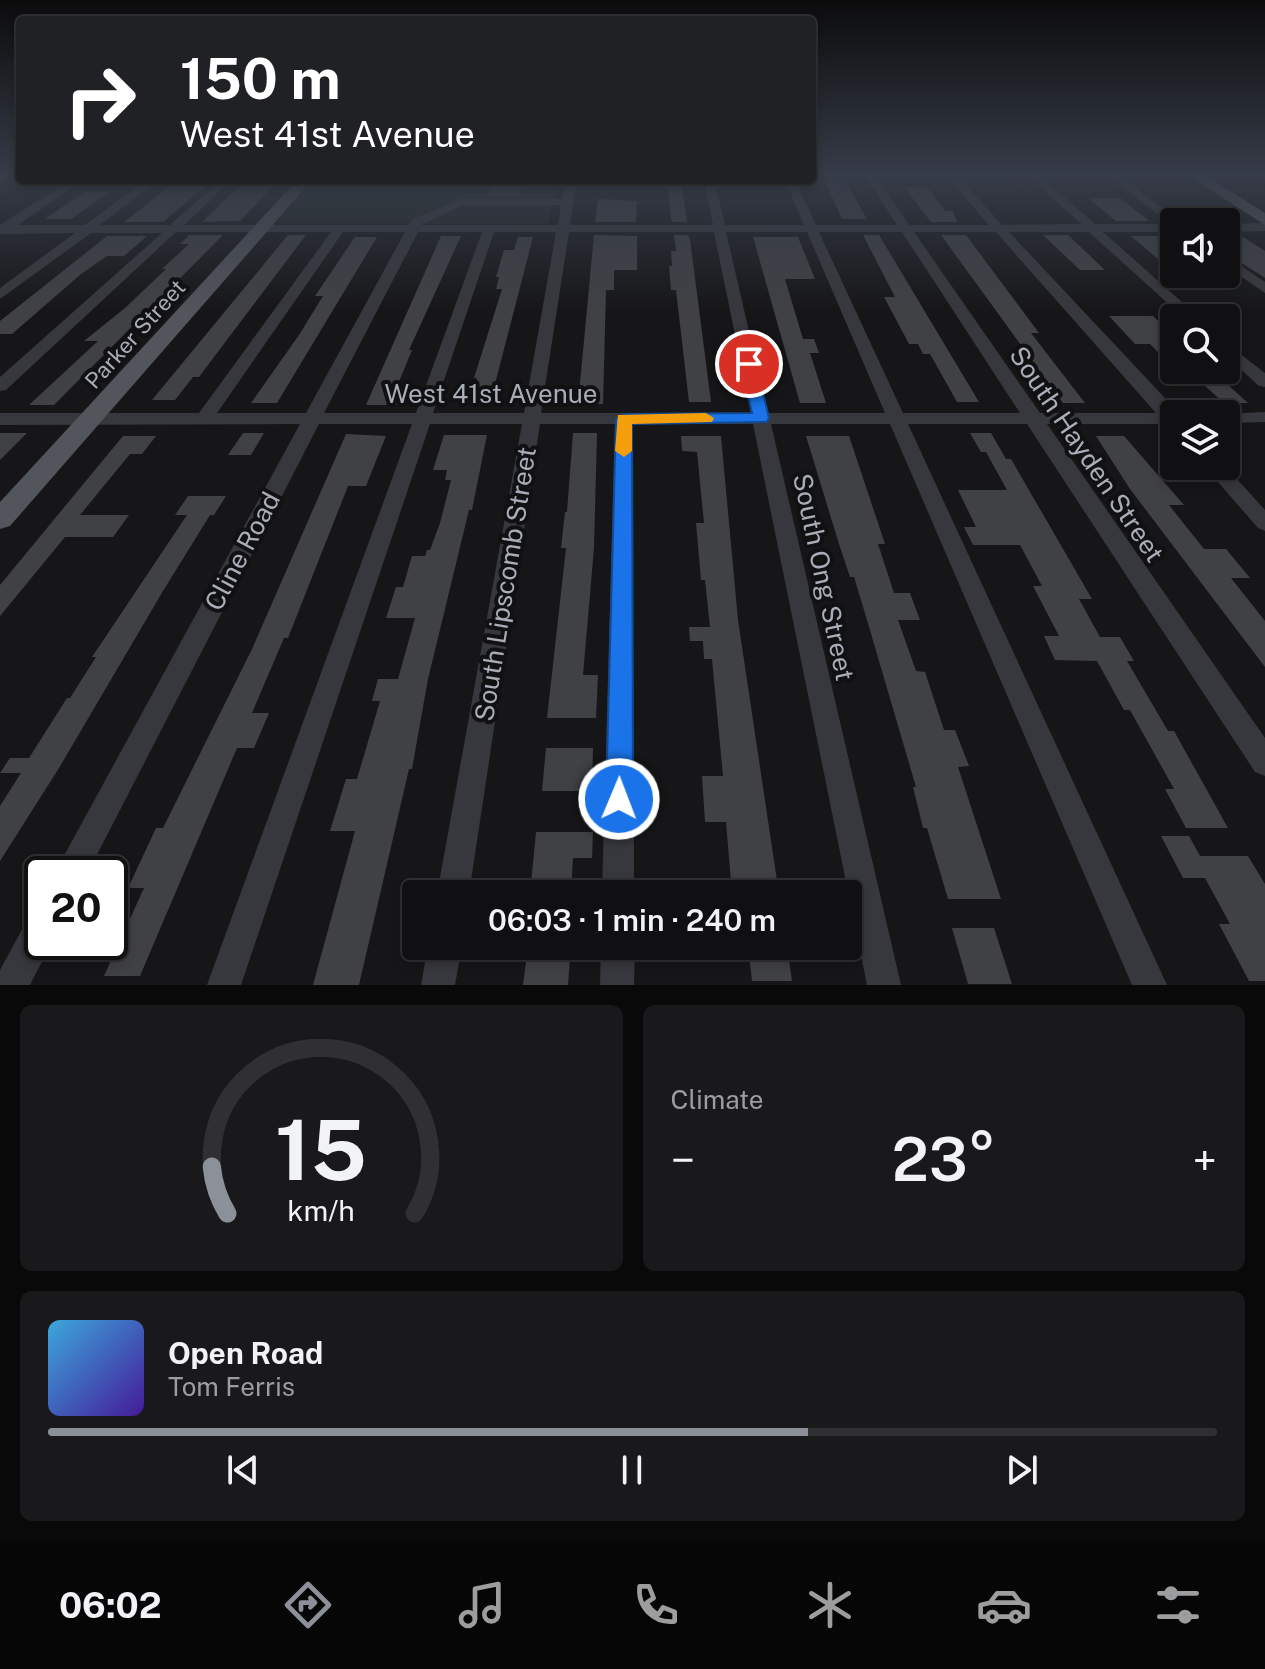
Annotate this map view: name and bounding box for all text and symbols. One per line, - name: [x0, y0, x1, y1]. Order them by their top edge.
- text: 150 m: [180, 46, 341, 112]
- icon: right: [48, 48, 152, 152]
- text: West 41st Avenue: [180, 113, 475, 155]
- map controls: [1160, 208, 1240, 480]
- button: sound: [1160, 208, 1240, 288]
- street label: Parker Street: [79, 274, 191, 394]
- button: search: [1160, 304, 1240, 384]
- pin: [715, 330, 783, 398]
- street label: South Hayden Street: [1003, 340, 1171, 568]
- icon: arrive: [727, 342, 771, 386]
- street label: West 41st Avenue: [384, 378, 598, 409]
- button: layers: [1160, 400, 1240, 480]
- street label: South Lipscomb Street: [468, 444, 542, 724]
- street label: South Ong Street: [787, 471, 861, 683]
- street label: Cline Road: [198, 486, 286, 616]
- position arrow: [577, 757, 661, 841]
- speed limit sign: 20: [24, 856, 128, 960]
- text: 06:03 · 1 min · 240 m: [488, 902, 776, 938]
- text: Climate: [671, 1084, 764, 1115]
- text: 15: [275, 1101, 367, 1199]
- text: 23°: [892, 1124, 996, 1195]
- text: −: [671, 1134, 695, 1186]
- text: +: [1193, 1134, 1217, 1186]
- text: km/h: [288, 1194, 355, 1227]
- text: Open Road: [168, 1335, 323, 1371]
- text: Tom Ferris: [168, 1371, 295, 1402]
- icon: previous: [221, 1448, 265, 1492]
- icon: pause: [610, 1448, 654, 1492]
- icon: next: [1000, 1448, 1044, 1492]
- icon: directions: [280, 1577, 336, 1633]
- icon: music: [454, 1577, 510, 1633]
- icon: phone: [628, 1577, 684, 1633]
- icon: climate: [802, 1577, 858, 1633]
- icon: car: [976, 1577, 1032, 1633]
- icon: filters: [1150, 1577, 1206, 1633]
- text: 06:02: [59, 1584, 162, 1626]

